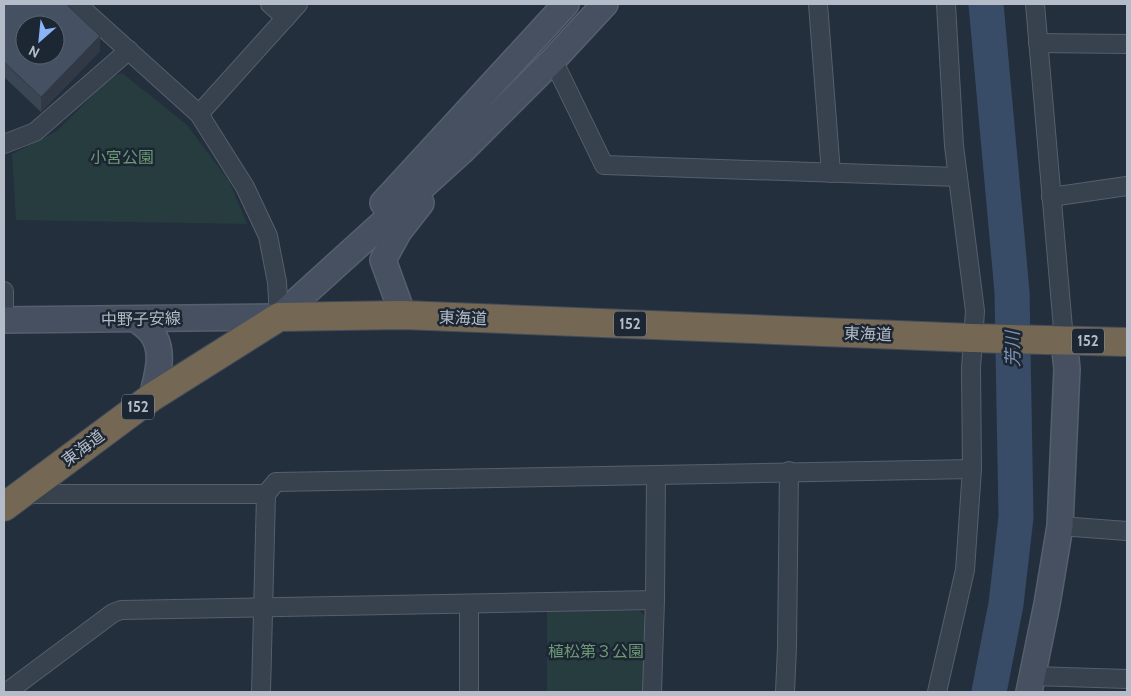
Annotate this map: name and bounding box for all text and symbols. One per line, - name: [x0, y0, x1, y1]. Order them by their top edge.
- north arrow: [15, 15, 65, 65]
- text: N: [26, 41, 43, 62]
- park label: 小宮公園: [90, 148, 154, 167]
- street label: 東海道: [439, 308, 487, 328]
- street label: 中野子安線: [101, 309, 181, 329]
- road number: 152: [614, 312, 646, 336]
- street label: 東海道: [844, 324, 892, 344]
- road number: 152: [1072, 328, 1104, 354]
- water label: 芳川: [1002, 329, 1024, 367]
- road number: 152: [122, 394, 154, 420]
- street label: 東海道: [58, 426, 108, 470]
- park label: 植松第３公園: [548, 642, 644, 661]

